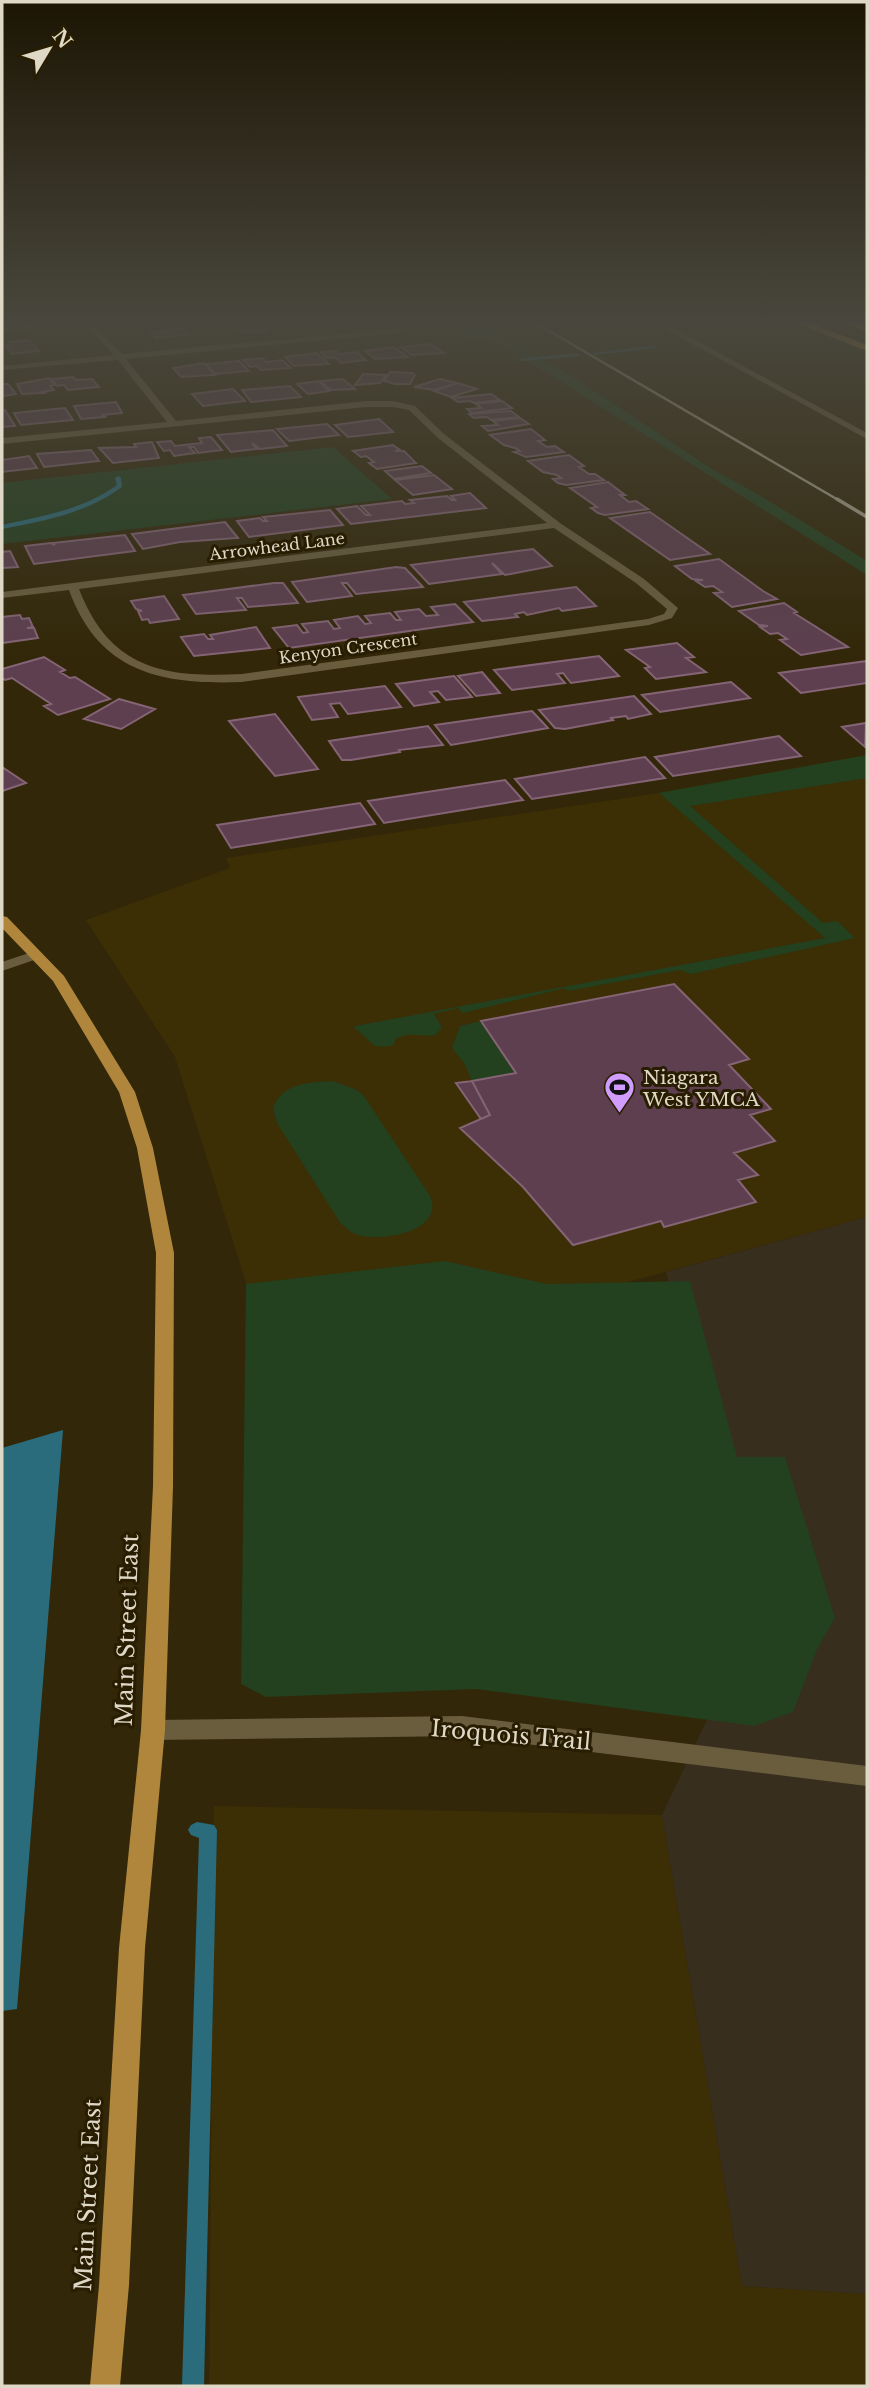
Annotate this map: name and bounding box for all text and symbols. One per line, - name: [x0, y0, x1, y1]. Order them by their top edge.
- north arrow: [14, 14, 84, 84]
- text: N: [47, 25, 77, 53]
- street label: Arrowhead Lane: [207, 528, 346, 564]
- street label: Kenyon Crescent: [278, 628, 418, 668]
- place label: Niagara West YMCA: [642, 1066, 760, 1111]
- sports icon: Niagara West YMCA: [603, 1071, 637, 1115]
- street label: Main Street East: [110, 1533, 144, 1727]
- street label: Iroquois Trail: [430, 1714, 592, 1756]
- street label: Main Street East: [69, 2098, 107, 2292]

